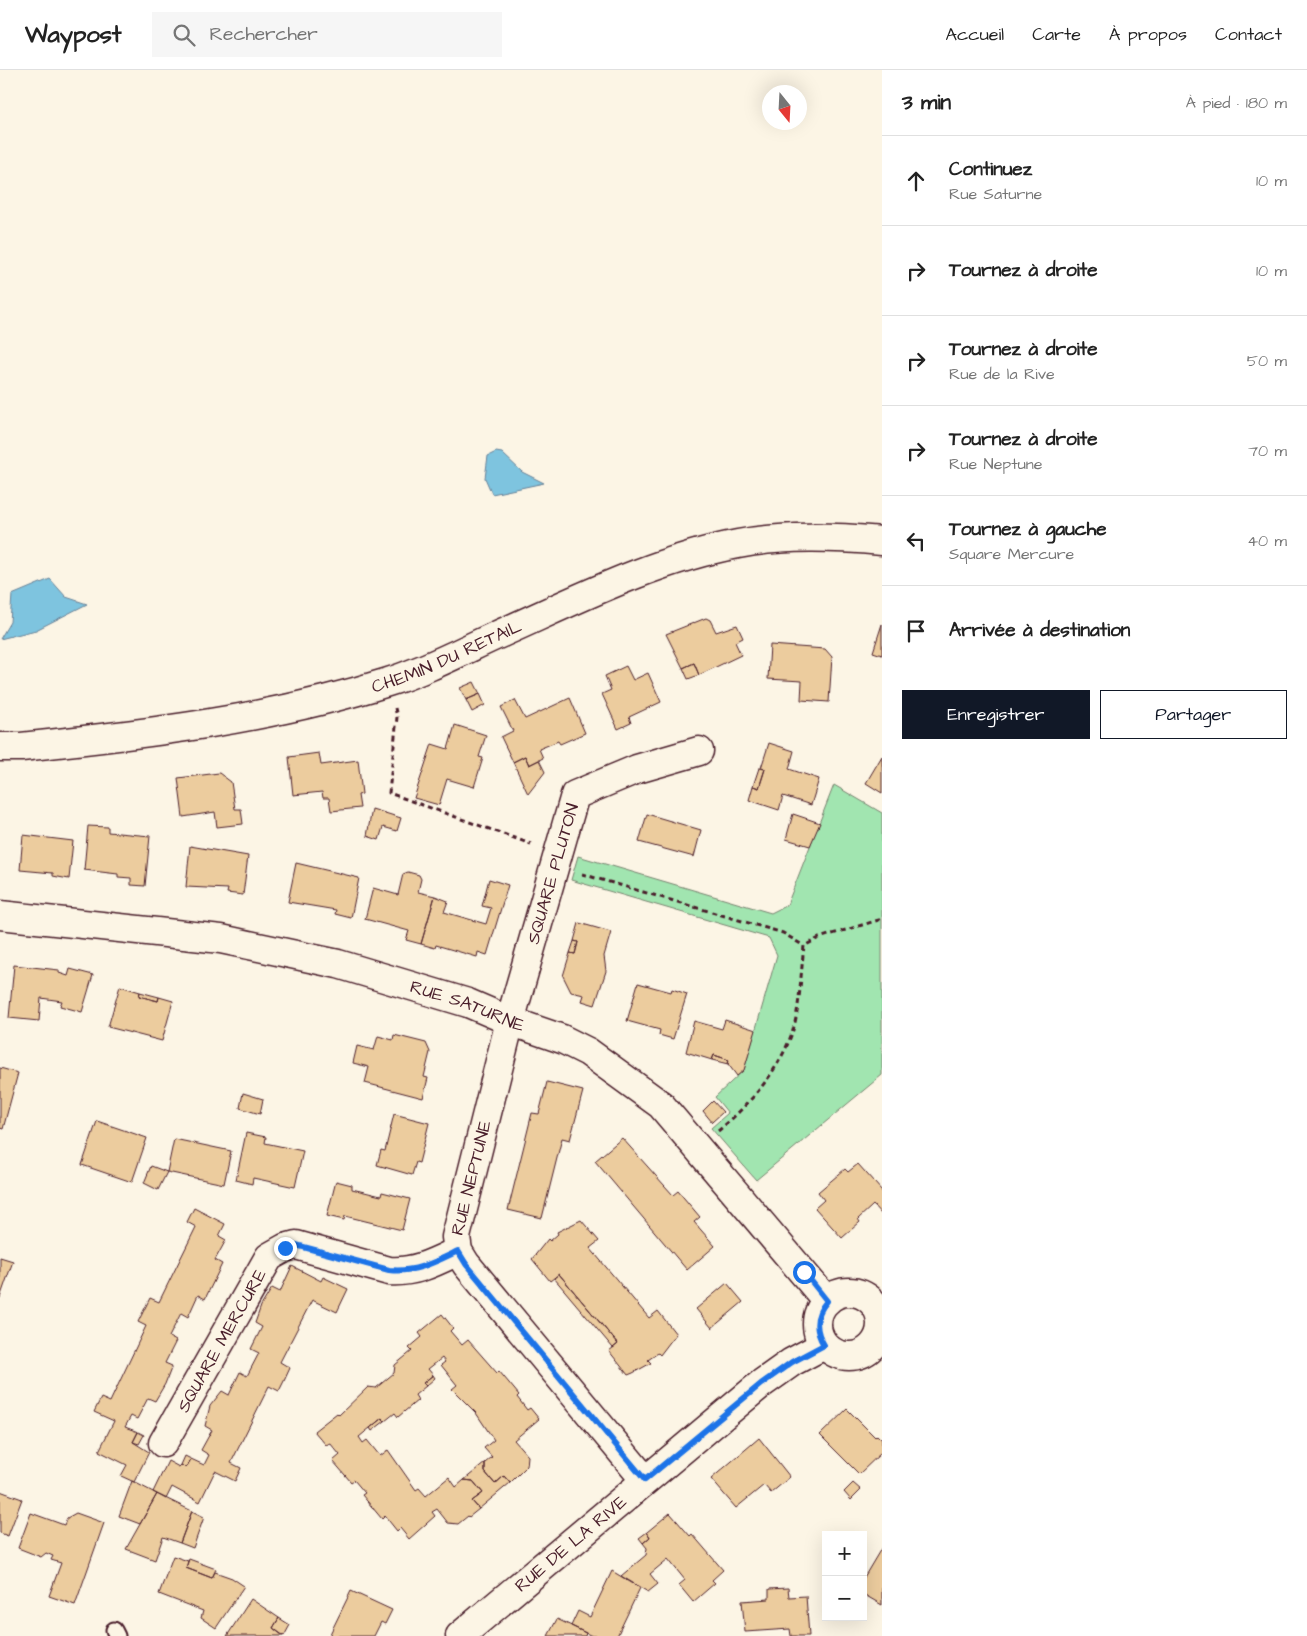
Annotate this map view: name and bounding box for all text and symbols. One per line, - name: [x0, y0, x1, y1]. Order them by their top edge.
- search box: [152, 12, 502, 57]
- text: Waypost: [25, 18, 122, 52]
- icon: search: [170, 21, 198, 49]
- text: Rechercher: [210, 21, 318, 48]
- text: Accueil: [945, 22, 1004, 47]
- text: Carte: [1032, 22, 1081, 47]
- text: À propos: [1109, 22, 1187, 47]
- text: Contact: [1215, 22, 1282, 47]
- north arrow: [762, 85, 807, 130]
- text: 3 min: [902, 88, 951, 117]
- text: À pied · 180 m: [1186, 92, 1287, 114]
- text: Continuez: [949, 156, 1032, 183]
- icon: ahead: [902, 167, 930, 195]
- text: 10 m: [1256, 170, 1287, 192]
- text: Rue Saturne: [949, 183, 1042, 205]
- icon: right: [902, 257, 930, 285]
- text: Tournez à droite: [949, 257, 1097, 284]
- text: 10 m: [1256, 260, 1287, 282]
- text: Tournez à droite: [949, 336, 1097, 363]
- icon: right: [902, 347, 930, 375]
- text: 50 m: [1247, 350, 1287, 372]
- text: Rue de la Rive: [949, 363, 1055, 385]
- text: Tournez à droite: [949, 426, 1097, 453]
- icon: right: [902, 437, 930, 465]
- text: 70 m: [1248, 440, 1287, 462]
- text: Rue Neptune: [949, 453, 1042, 475]
- text: Tournez à gauche: [949, 516, 1107, 543]
- icon: left: [902, 527, 930, 555]
- text: 40 m: [1247, 530, 1287, 552]
- text: Square Mercure: [949, 543, 1074, 565]
- street label: CHEMIN DU RETAIL: [368, 613, 526, 699]
- icon: arrive: [902, 617, 930, 645]
- text: Arrivée à destination: [949, 617, 1130, 644]
- button: Enregistrer: [902, 690, 1090, 739]
- button: Partager: [1100, 690, 1287, 739]
- street label: SQUARE PLUTON: [520, 800, 585, 947]
- street label: RUE SATURNE: [407, 974, 528, 1038]
- street label: RUE NEPTUNE: [444, 1117, 497, 1238]
- route end: [274, 1237, 297, 1260]
- route start: [793, 1261, 816, 1284]
- street label: SQUARE MERCURE: [171, 1264, 272, 1417]
- street label: RUE DE LA RIVE: [509, 1489, 632, 1598]
- map controls: [822, 1531, 867, 1621]
- button: +: [822, 1531, 867, 1576]
- button: −: [822, 1576, 867, 1621]

